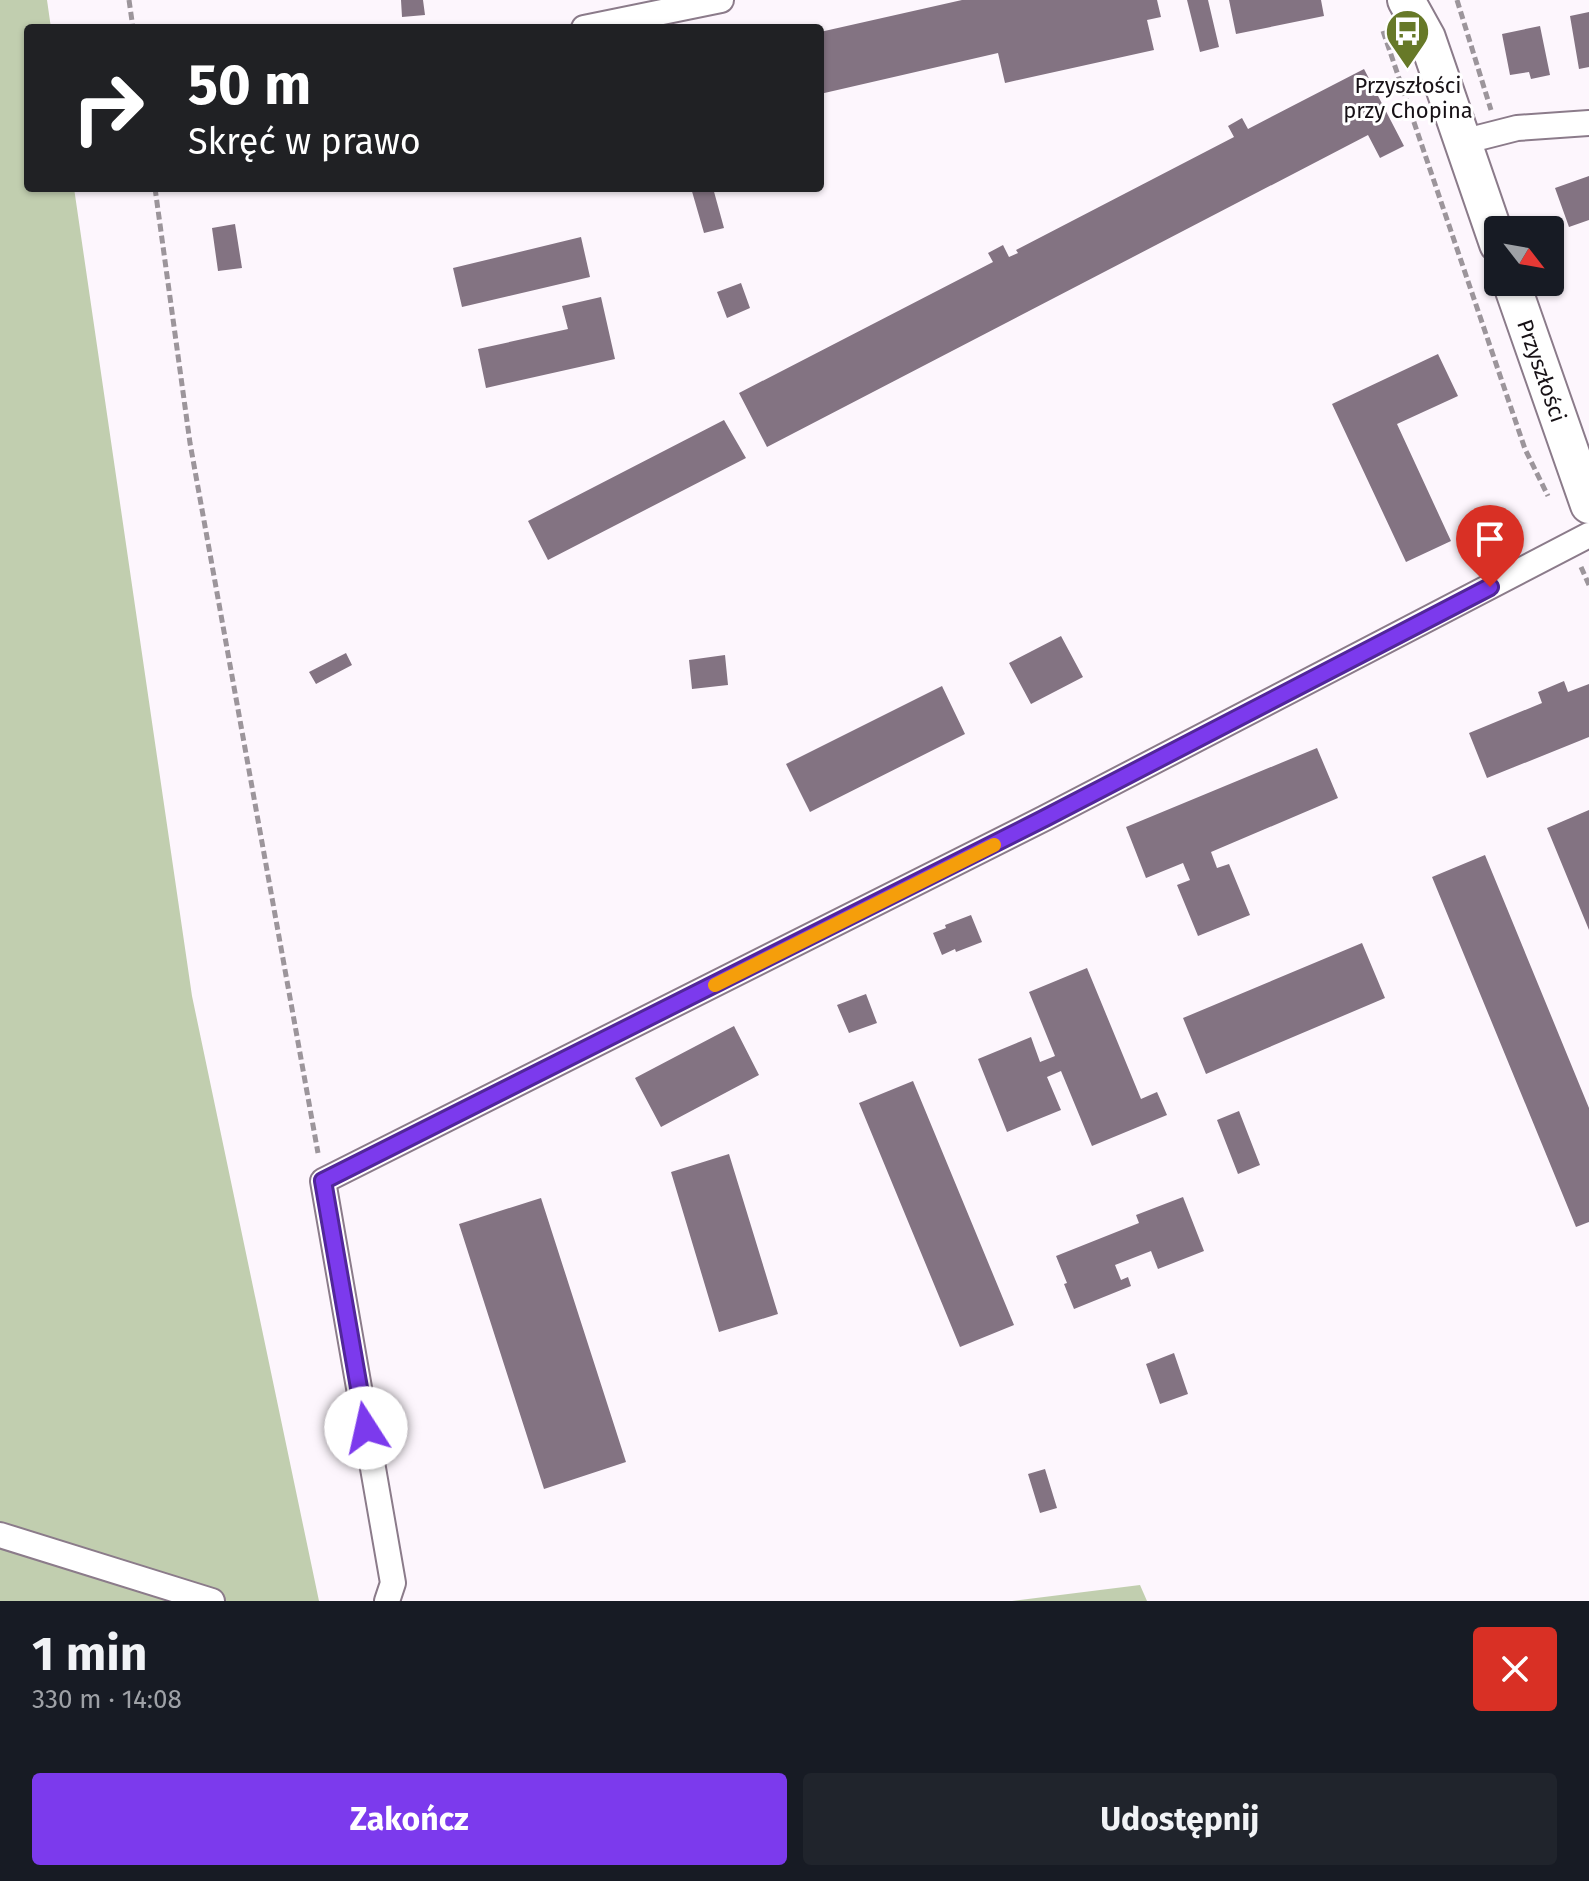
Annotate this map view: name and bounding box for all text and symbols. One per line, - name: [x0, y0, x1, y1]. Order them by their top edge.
- bus stop icon: Przyszłości przy Chopina: [1384, 8, 1432, 71]
- text: 50 m: [188, 52, 311, 119]
- icon: right: [56, 56, 160, 160]
- place label: Przyszłości przy Chopina: [1343, 72, 1473, 124]
- text: Skręć w prawo: [188, 120, 421, 164]
- north arrow: [1484, 216, 1564, 296]
- map controls: [1484, 216, 1564, 296]
- street label: Przyszłości: [1511, 316, 1572, 426]
- pin: [1456, 505, 1524, 587]
- icon: arrive: [1468, 517, 1512, 561]
- position arrow: [324, 1386, 408, 1470]
- text: 1 min: [32, 1625, 147, 1683]
- button: close: [1473, 1627, 1557, 1711]
- text: 330 m · 14:08: [32, 1684, 182, 1715]
- button: Zakończ: [32, 1773, 787, 1865]
- button: Udostępnij: [803, 1773, 1557, 1865]

